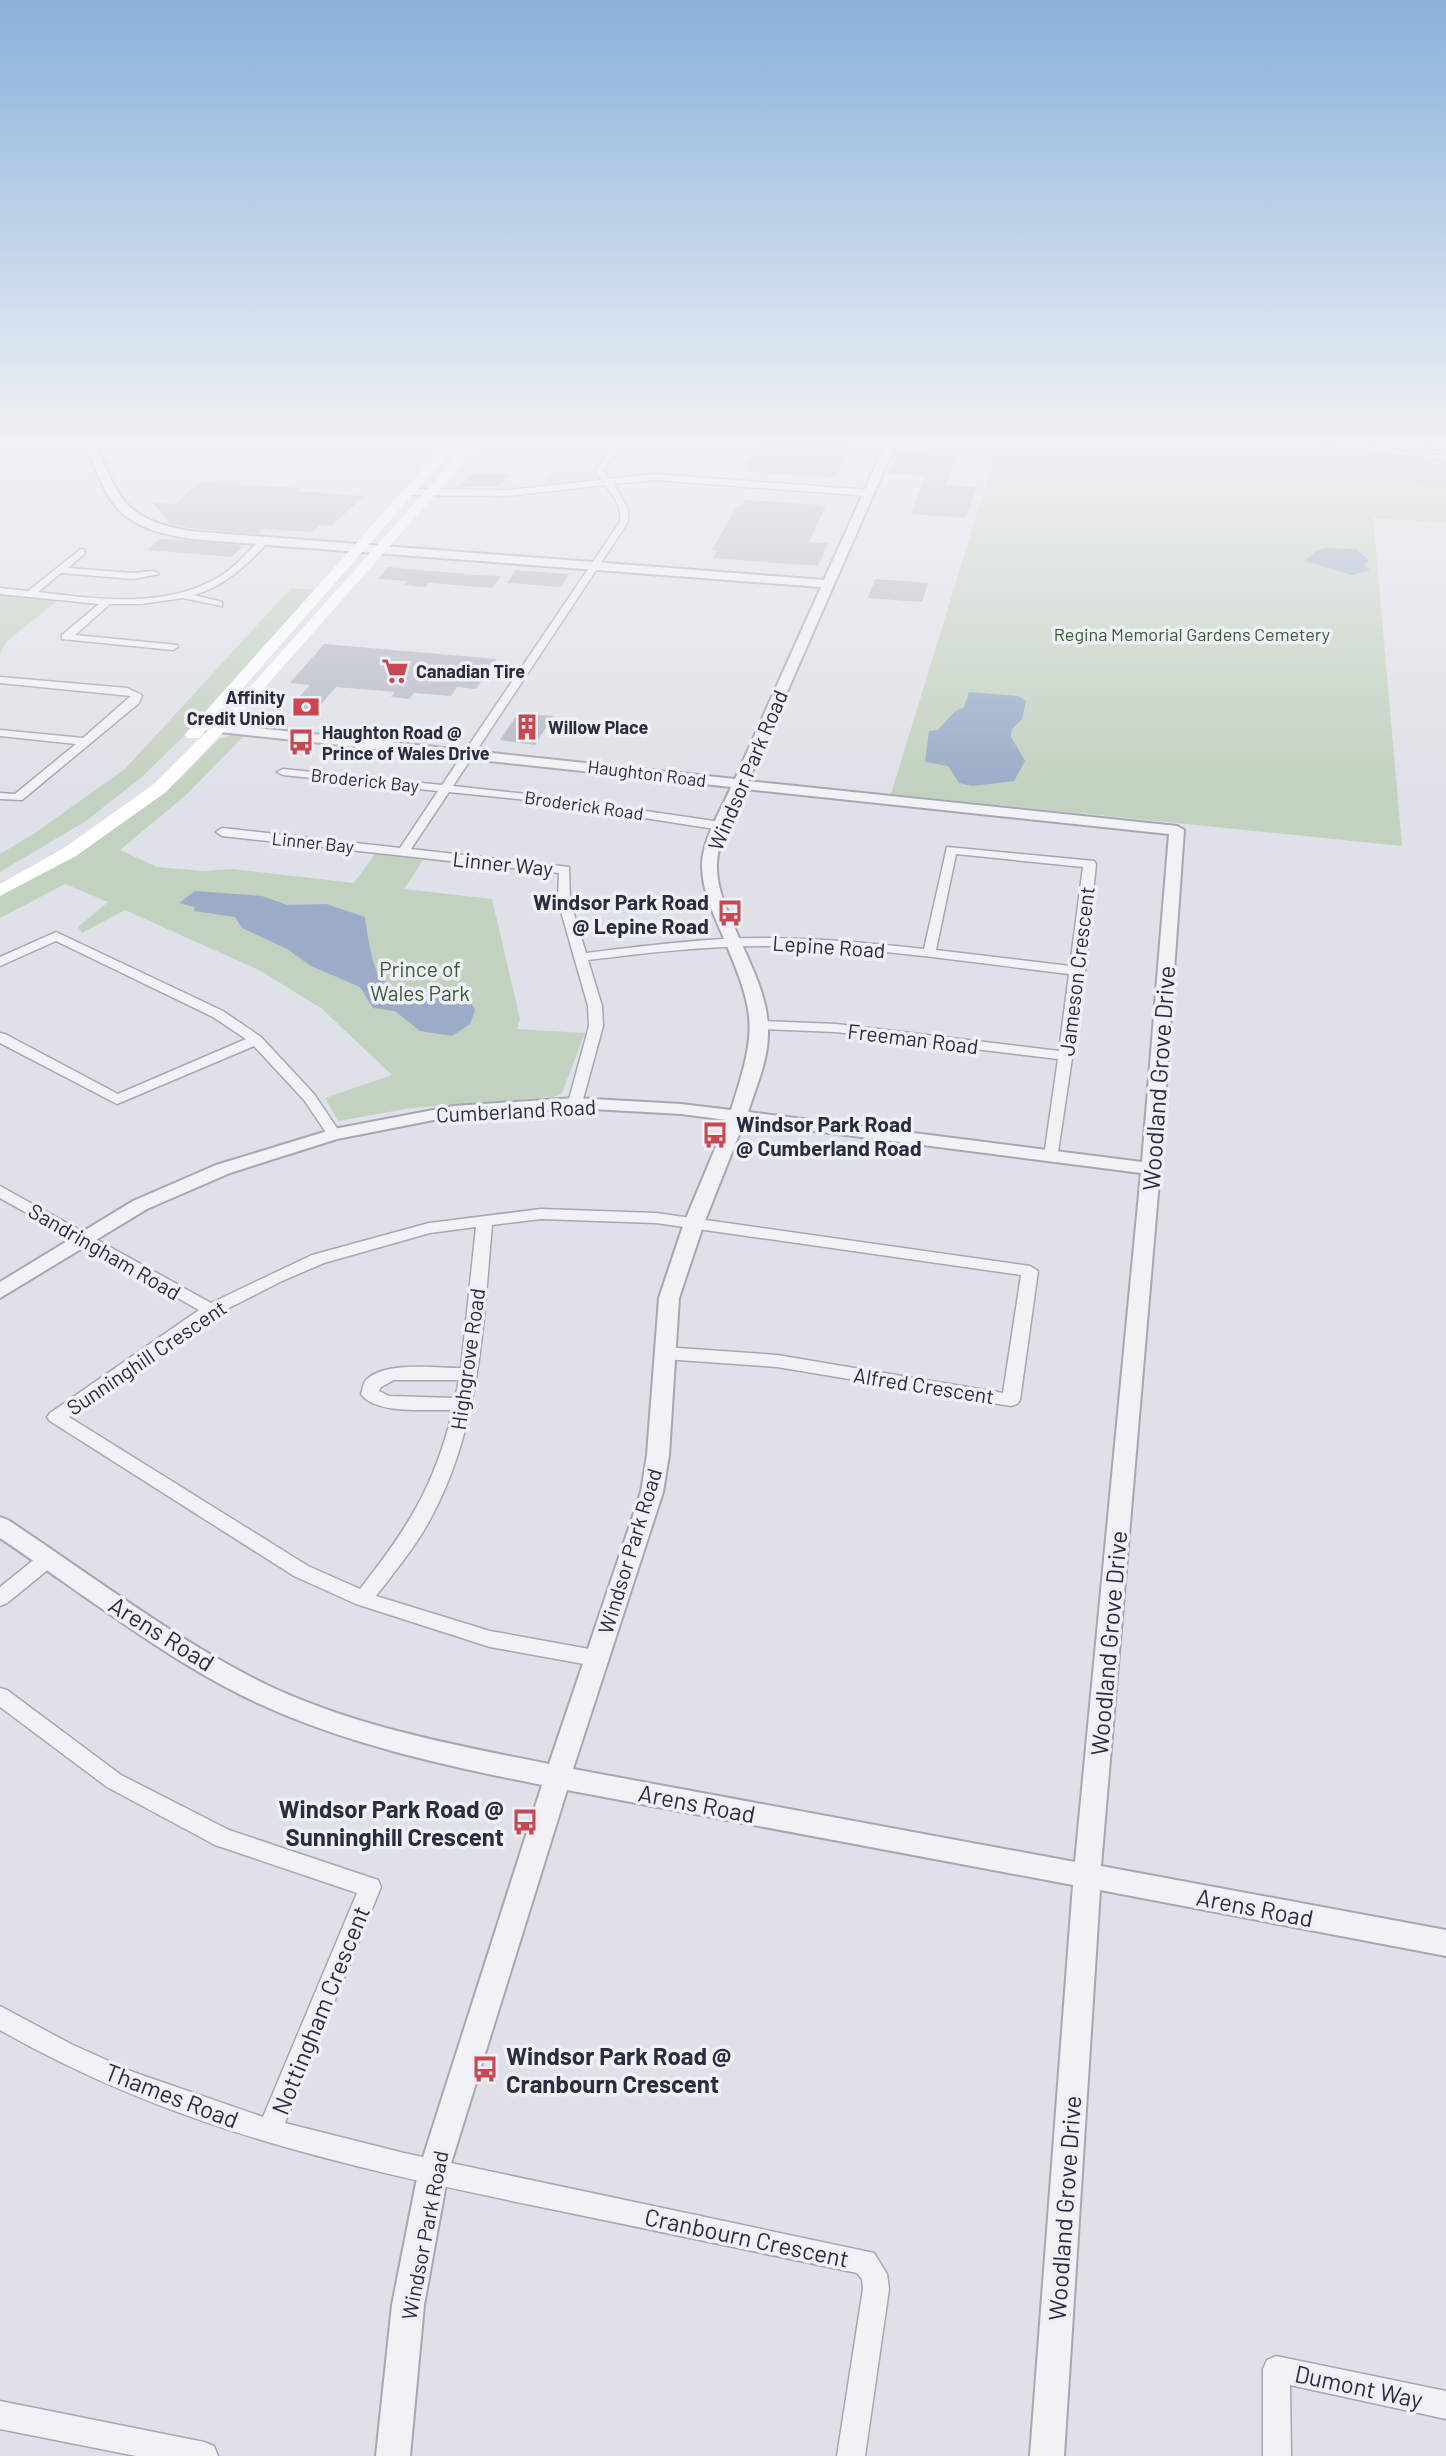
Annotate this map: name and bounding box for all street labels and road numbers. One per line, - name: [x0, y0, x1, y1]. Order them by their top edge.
- street label: Windsor Park Road: [702, 686, 792, 854]
- street label: Haughton Road: [587, 755, 707, 791]
- street label: Broderick Bay: [310, 763, 420, 797]
- street label: Broderick Road: [523, 786, 645, 824]
- street label: Linner Bay: [271, 827, 355, 857]
- street label: Linner Way: [452, 845, 555, 881]
- street label: Jameson Crescent: [1053, 885, 1099, 1057]
- street label: Lepine Road: [772, 930, 886, 962]
- street label: Woodland Grove Drive: [1136, 964, 1180, 1192]
- street label: Freeman Road: [846, 1018, 980, 1058]
- street label: Cumberland Road: [435, 1093, 597, 1127]
- street label: Sandringham Road: [25, 1197, 185, 1305]
- street label: Highgrove Road: [445, 1287, 489, 1431]
- street label: Sunninghill Crescent: [61, 1294, 231, 1420]
- street label: Alfred Crescent: [852, 1362, 996, 1408]
- street label: Windsor Park Road: [592, 1465, 666, 1637]
- street label: Woodland Grove Drive: [1084, 1529, 1132, 1757]
- street label: Arens Road: [104, 1589, 220, 1677]
- street label: Arens Road: [636, 1777, 758, 1829]
- street label: Arens Road: [1194, 1881, 1316, 1933]
- street label: Nottingham Crescent: [265, 1901, 375, 2119]
- street label: Thames Road: [101, 2056, 243, 2134]
- street label: Woodland Grove Drive: [1042, 2094, 1086, 2322]
- street label: Windsor Park Road: [395, 2148, 453, 2322]
- street label: Cranbourn Crescent: [642, 2201, 852, 2273]
- street label: Dumont Way: [1293, 2358, 1425, 2414]

